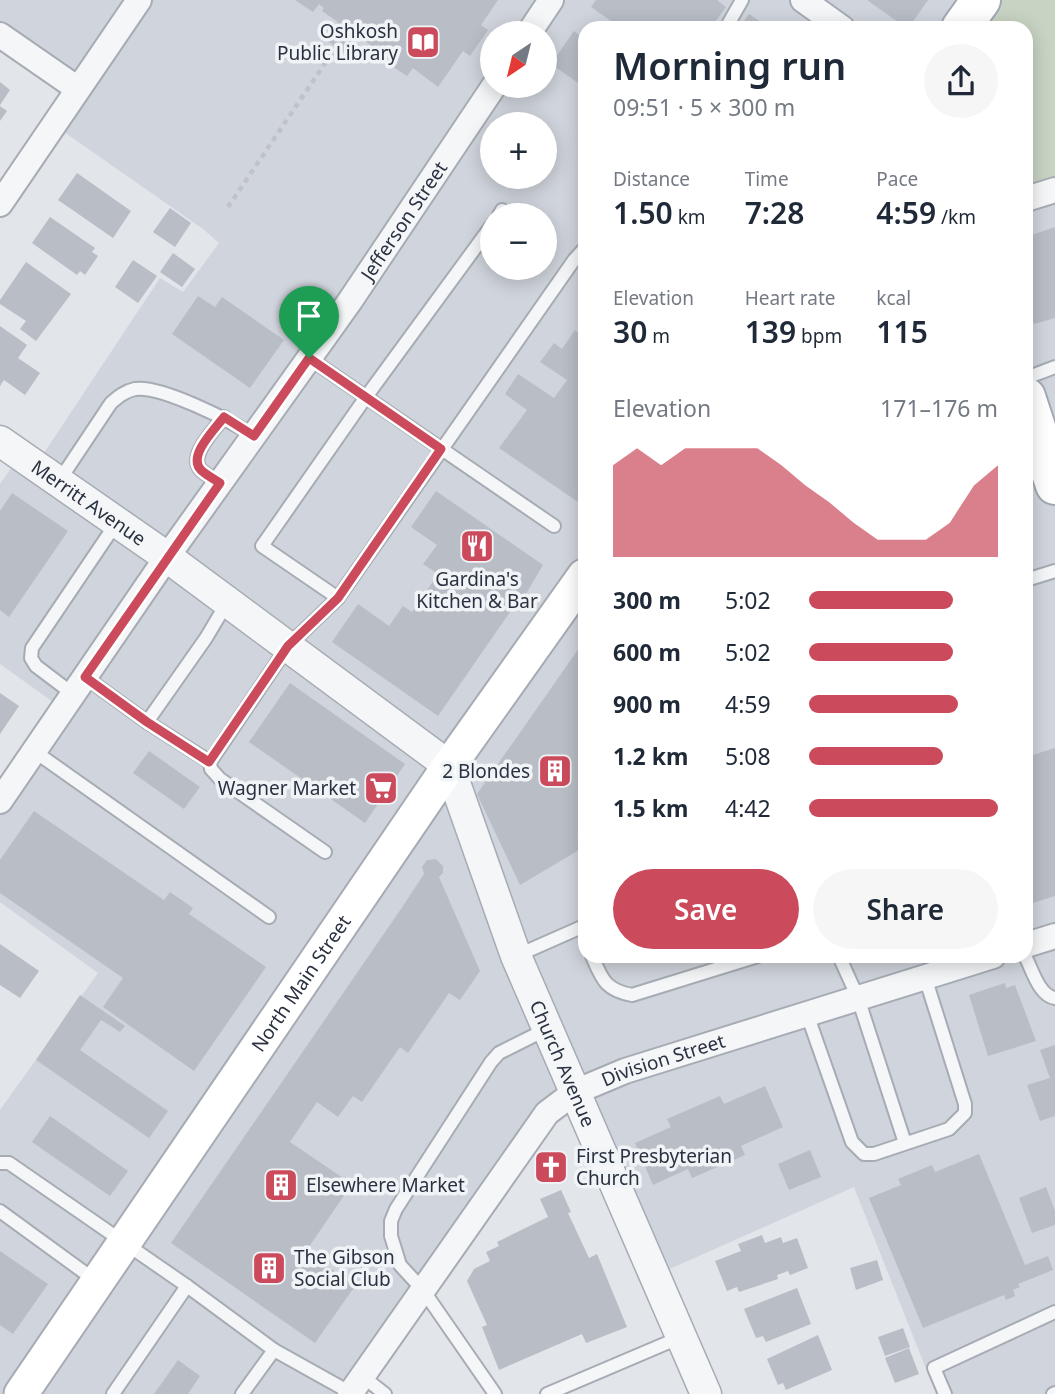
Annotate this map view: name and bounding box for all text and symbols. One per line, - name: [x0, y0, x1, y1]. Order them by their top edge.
- place label: Oshkosh Public Library: [277, 18, 398, 66]
- north arrow: [480, 21, 556, 98]
- map controls: [480, 21, 557, 280]
- library icon: Oshkosh Public Library: [404, 23, 442, 61]
- text: Morning run: [613, 39, 846, 91]
- button: share: [924, 44, 998, 118]
- text: 09:51 · 5 × 300 m: [613, 91, 795, 123]
- button: +: [480, 112, 557, 189]
- street label: Jefferson Street: [353, 156, 453, 287]
- text: Distance: [613, 166, 690, 192]
- text: Time: [745, 166, 789, 192]
- text: Pace: [876, 166, 918, 192]
- text: 1.50: [613, 192, 673, 233]
- text: 7:28: [745, 192, 804, 233]
- text: 4:59: [876, 192, 936, 233]
- button: −: [480, 203, 557, 280]
- text: km: [673, 204, 706, 230]
- text: /km: [936, 204, 976, 230]
- text: Elevation: [613, 285, 694, 311]
- text: Heart rate: [745, 285, 835, 311]
- text: kcal: [876, 285, 911, 311]
- pin: [279, 286, 339, 358]
- icon: arrive: [290, 297, 328, 335]
- text: 30: [613, 311, 647, 352]
- text: 139: [745, 311, 796, 352]
- text: 115: [876, 311, 928, 352]
- text: m: [647, 323, 670, 349]
- text: bpm: [796, 323, 842, 349]
- text: Elevation: [613, 392, 711, 424]
- text: 171–176 m: [880, 392, 998, 424]
- street label: Merritt Avenue: [26, 454, 151, 552]
- restaurant icon: Gardina's Kitchen & Bar: [458, 527, 496, 565]
- place label: Gardina's Kitchen & Bar: [416, 566, 538, 614]
- text: 300 m: [613, 584, 681, 616]
- text: 5:02: [725, 584, 771, 616]
- text: 600 m: [613, 636, 681, 668]
- text: 5:02: [725, 636, 771, 668]
- text: 900 m: [613, 688, 681, 720]
- text: 4:59: [725, 688, 771, 720]
- text: 1.2 km: [613, 740, 688, 772]
- text: 5:08: [725, 740, 771, 772]
- building icon: 2 Blondes: [536, 752, 574, 790]
- place label: 2 Blondes: [442, 758, 530, 784]
- supermarket icon: Wagner Market: [362, 769, 400, 807]
- place label: Wagner Market: [218, 775, 356, 801]
- text: 1.5 km: [613, 792, 688, 824]
- text: 4:42: [725, 792, 771, 824]
- button: Save: [613, 869, 799, 949]
- button: Share: [813, 869, 998, 949]
- street label: North Main Street: [245, 910, 357, 1057]
- street label: Church Avenue: [524, 996, 602, 1131]
- street label: Division Street: [597, 1028, 728, 1093]
- place label: First Presbyterian Church: [576, 1143, 732, 1191]
- church icon: First Presbyterian Church: [532, 1148, 570, 1186]
- building icon: Elsewhere Market: [262, 1166, 300, 1204]
- place label: Elsewhere Market: [306, 1172, 465, 1198]
- place label: The Gibson Social Club: [294, 1244, 395, 1292]
- building icon: The Gibson Social Club: [250, 1249, 288, 1287]

